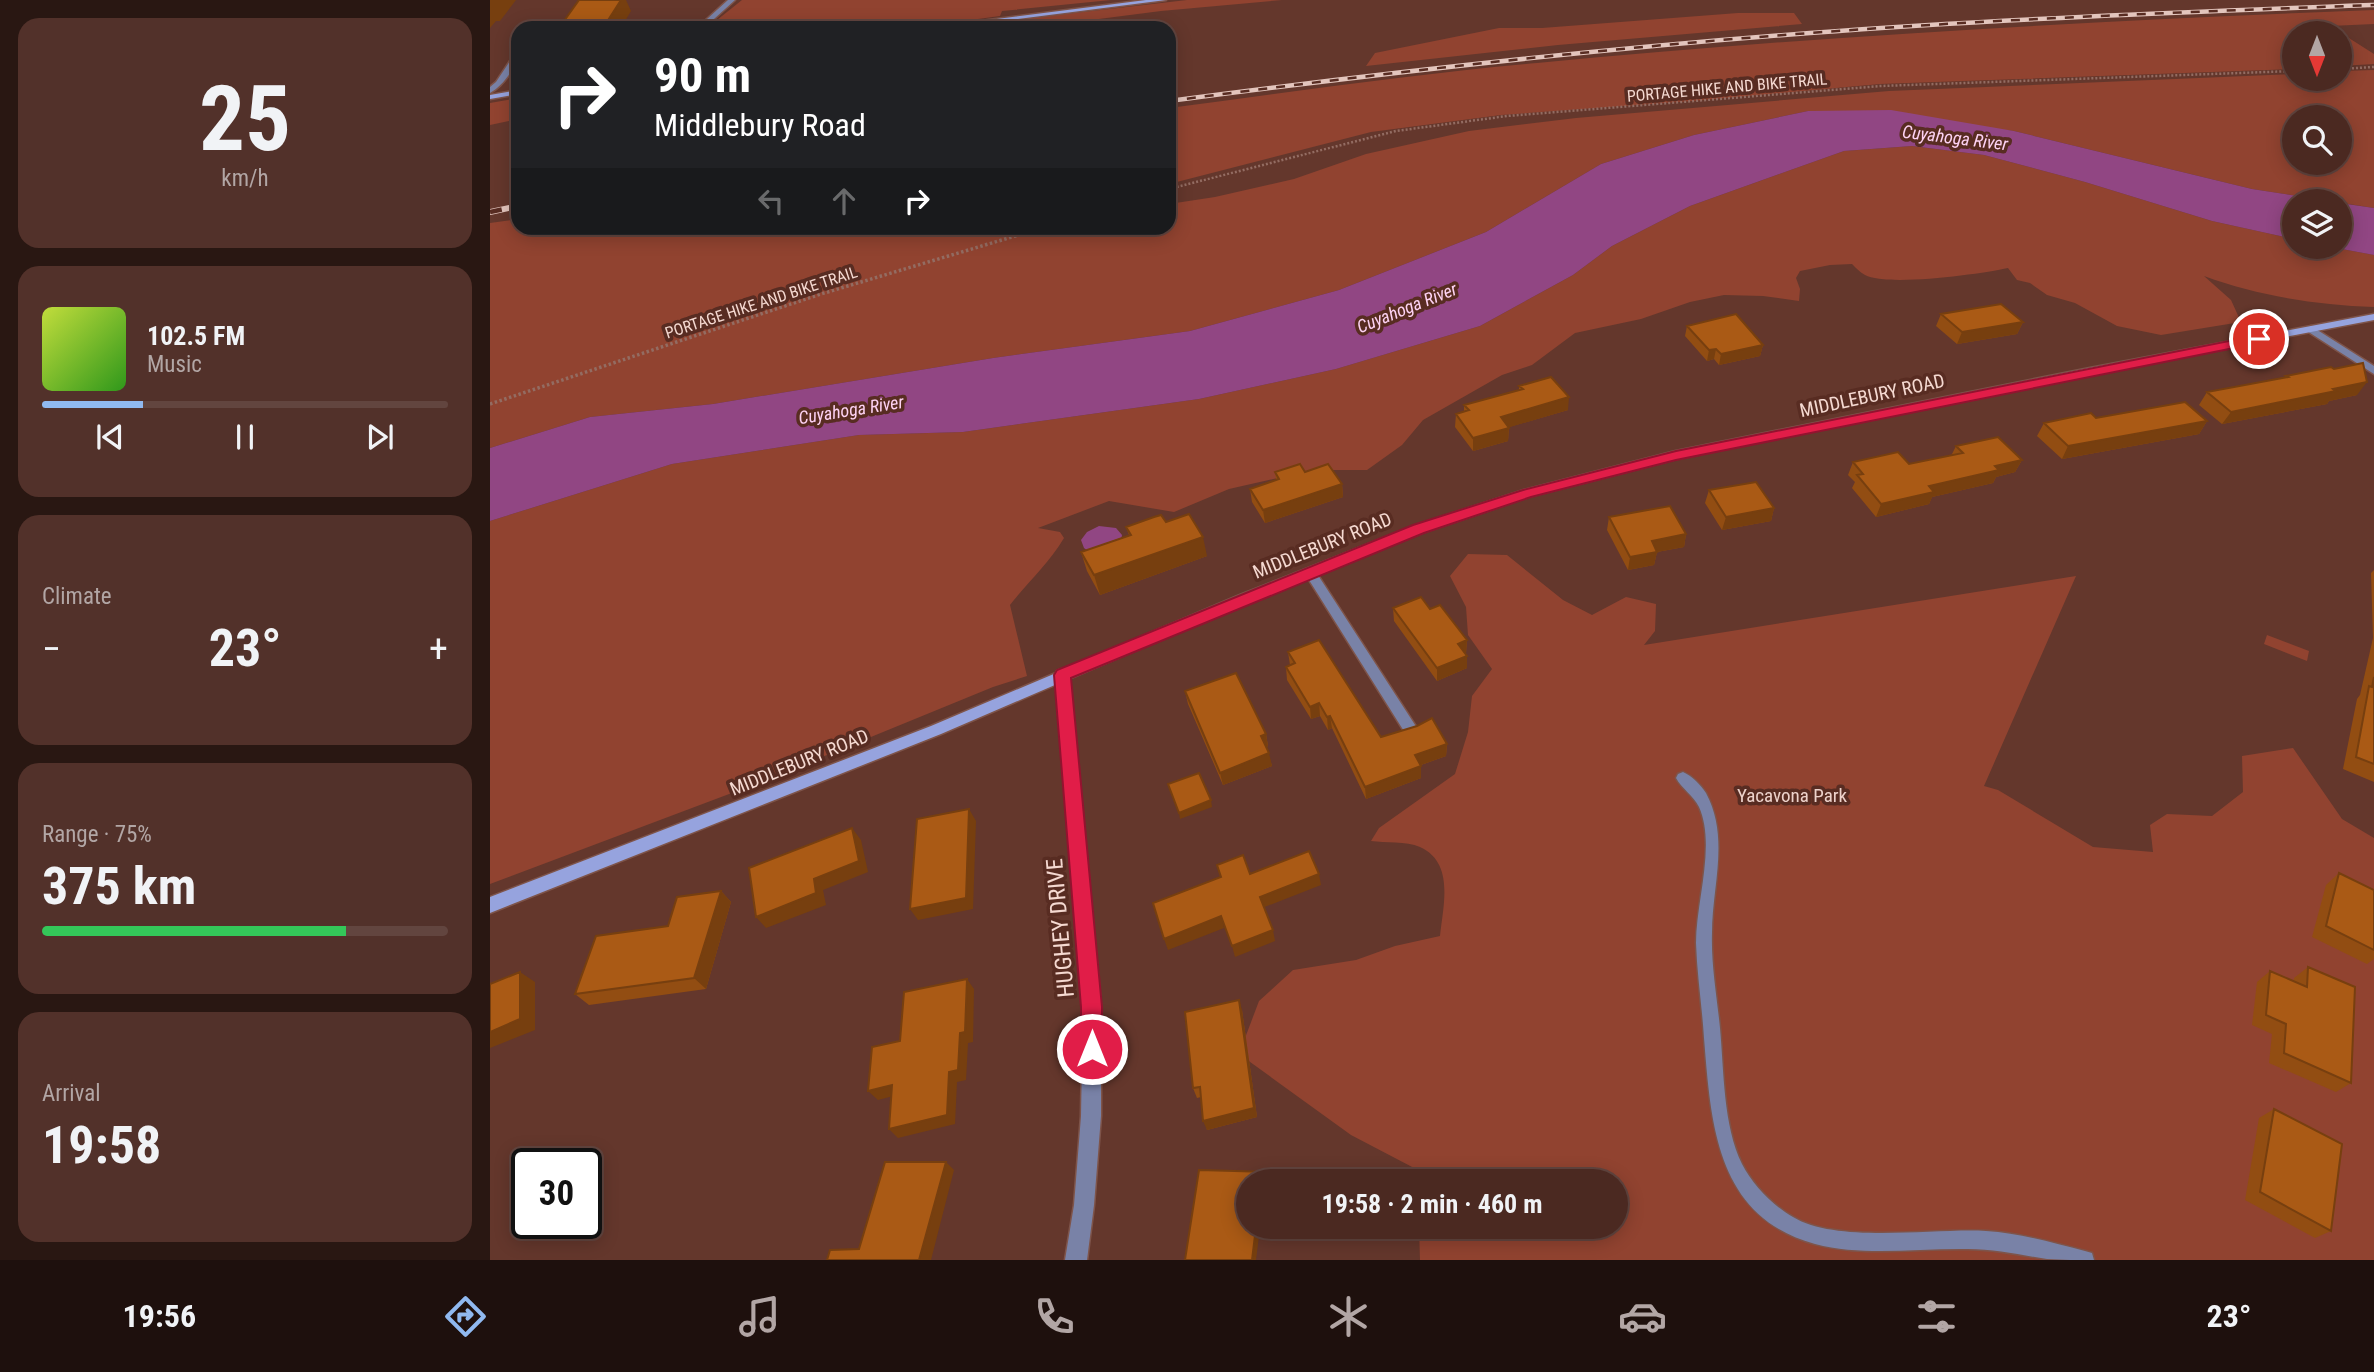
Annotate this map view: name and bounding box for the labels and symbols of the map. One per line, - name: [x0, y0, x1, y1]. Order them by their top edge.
- north arrow: [2282, 21, 2352, 91]
- street label: PORTAGE HIKE AND BIKE TRAIL: [1626, 69, 1828, 106]
- water label: Cuyahoga River: [1901, 121, 2010, 154]
- street label: PORTAGE HIKE AND BIKE TRAIL: [663, 262, 860, 343]
- water label: Cuyahoga River: [1354, 278, 1461, 337]
- pin: [2229, 309, 2289, 369]
- street label: MIDDLEBURY ROAD: [1798, 369, 1947, 422]
- water label: Cuyahoga River: [797, 391, 906, 428]
- street label: MIDDLEBURY ROAD: [1250, 507, 1395, 584]
- street label: MIDDLEBURY ROAD: [727, 724, 872, 801]
- park label: Yacavona Park: [1737, 784, 1848, 807]
- street label: HUGHEY DRIVE: [1041, 857, 1080, 998]
- position arrow: [1055, 1012, 1129, 1086]
- speed limit sign: 30: [511, 1148, 602, 1239]

